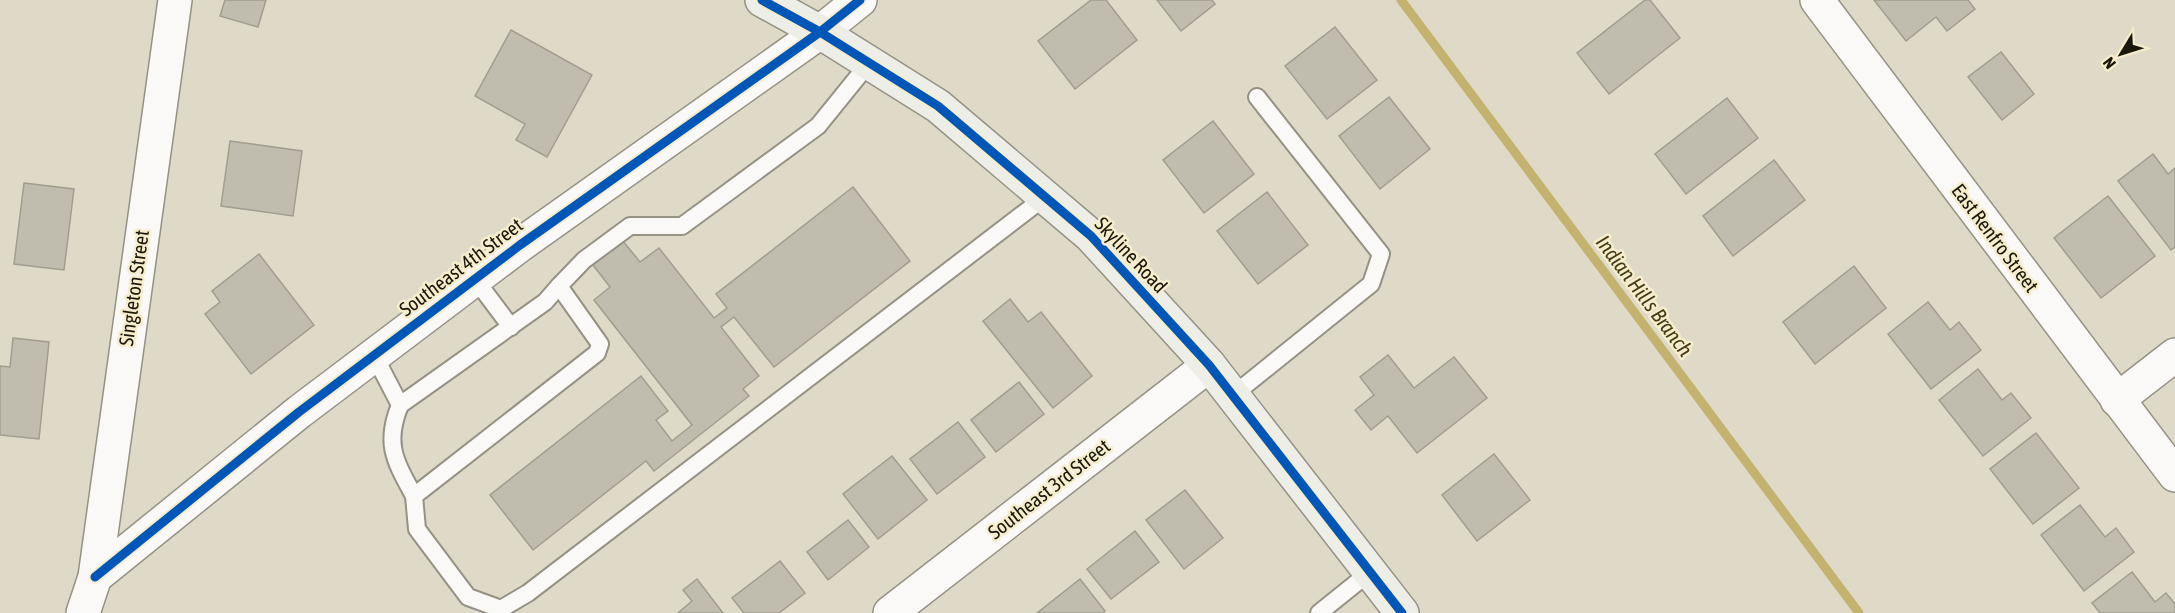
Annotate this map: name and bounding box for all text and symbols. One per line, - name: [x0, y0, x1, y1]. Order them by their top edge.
- north arrow: [2091, 24, 2151, 84]
- text: N: [2099, 54, 2119, 73]
- street label: East Renfro Street: [1947, 179, 2044, 297]
- street label: Skyline Road: [1091, 212, 1172, 297]
- street label: Southeast 4th Street: [395, 213, 527, 320]
- street label: Singleton Street: [114, 228, 153, 347]
- water label: Indian Hills Branch: [1592, 230, 1698, 361]
- street label: Southeast 3rd Street: [983, 434, 1114, 543]

